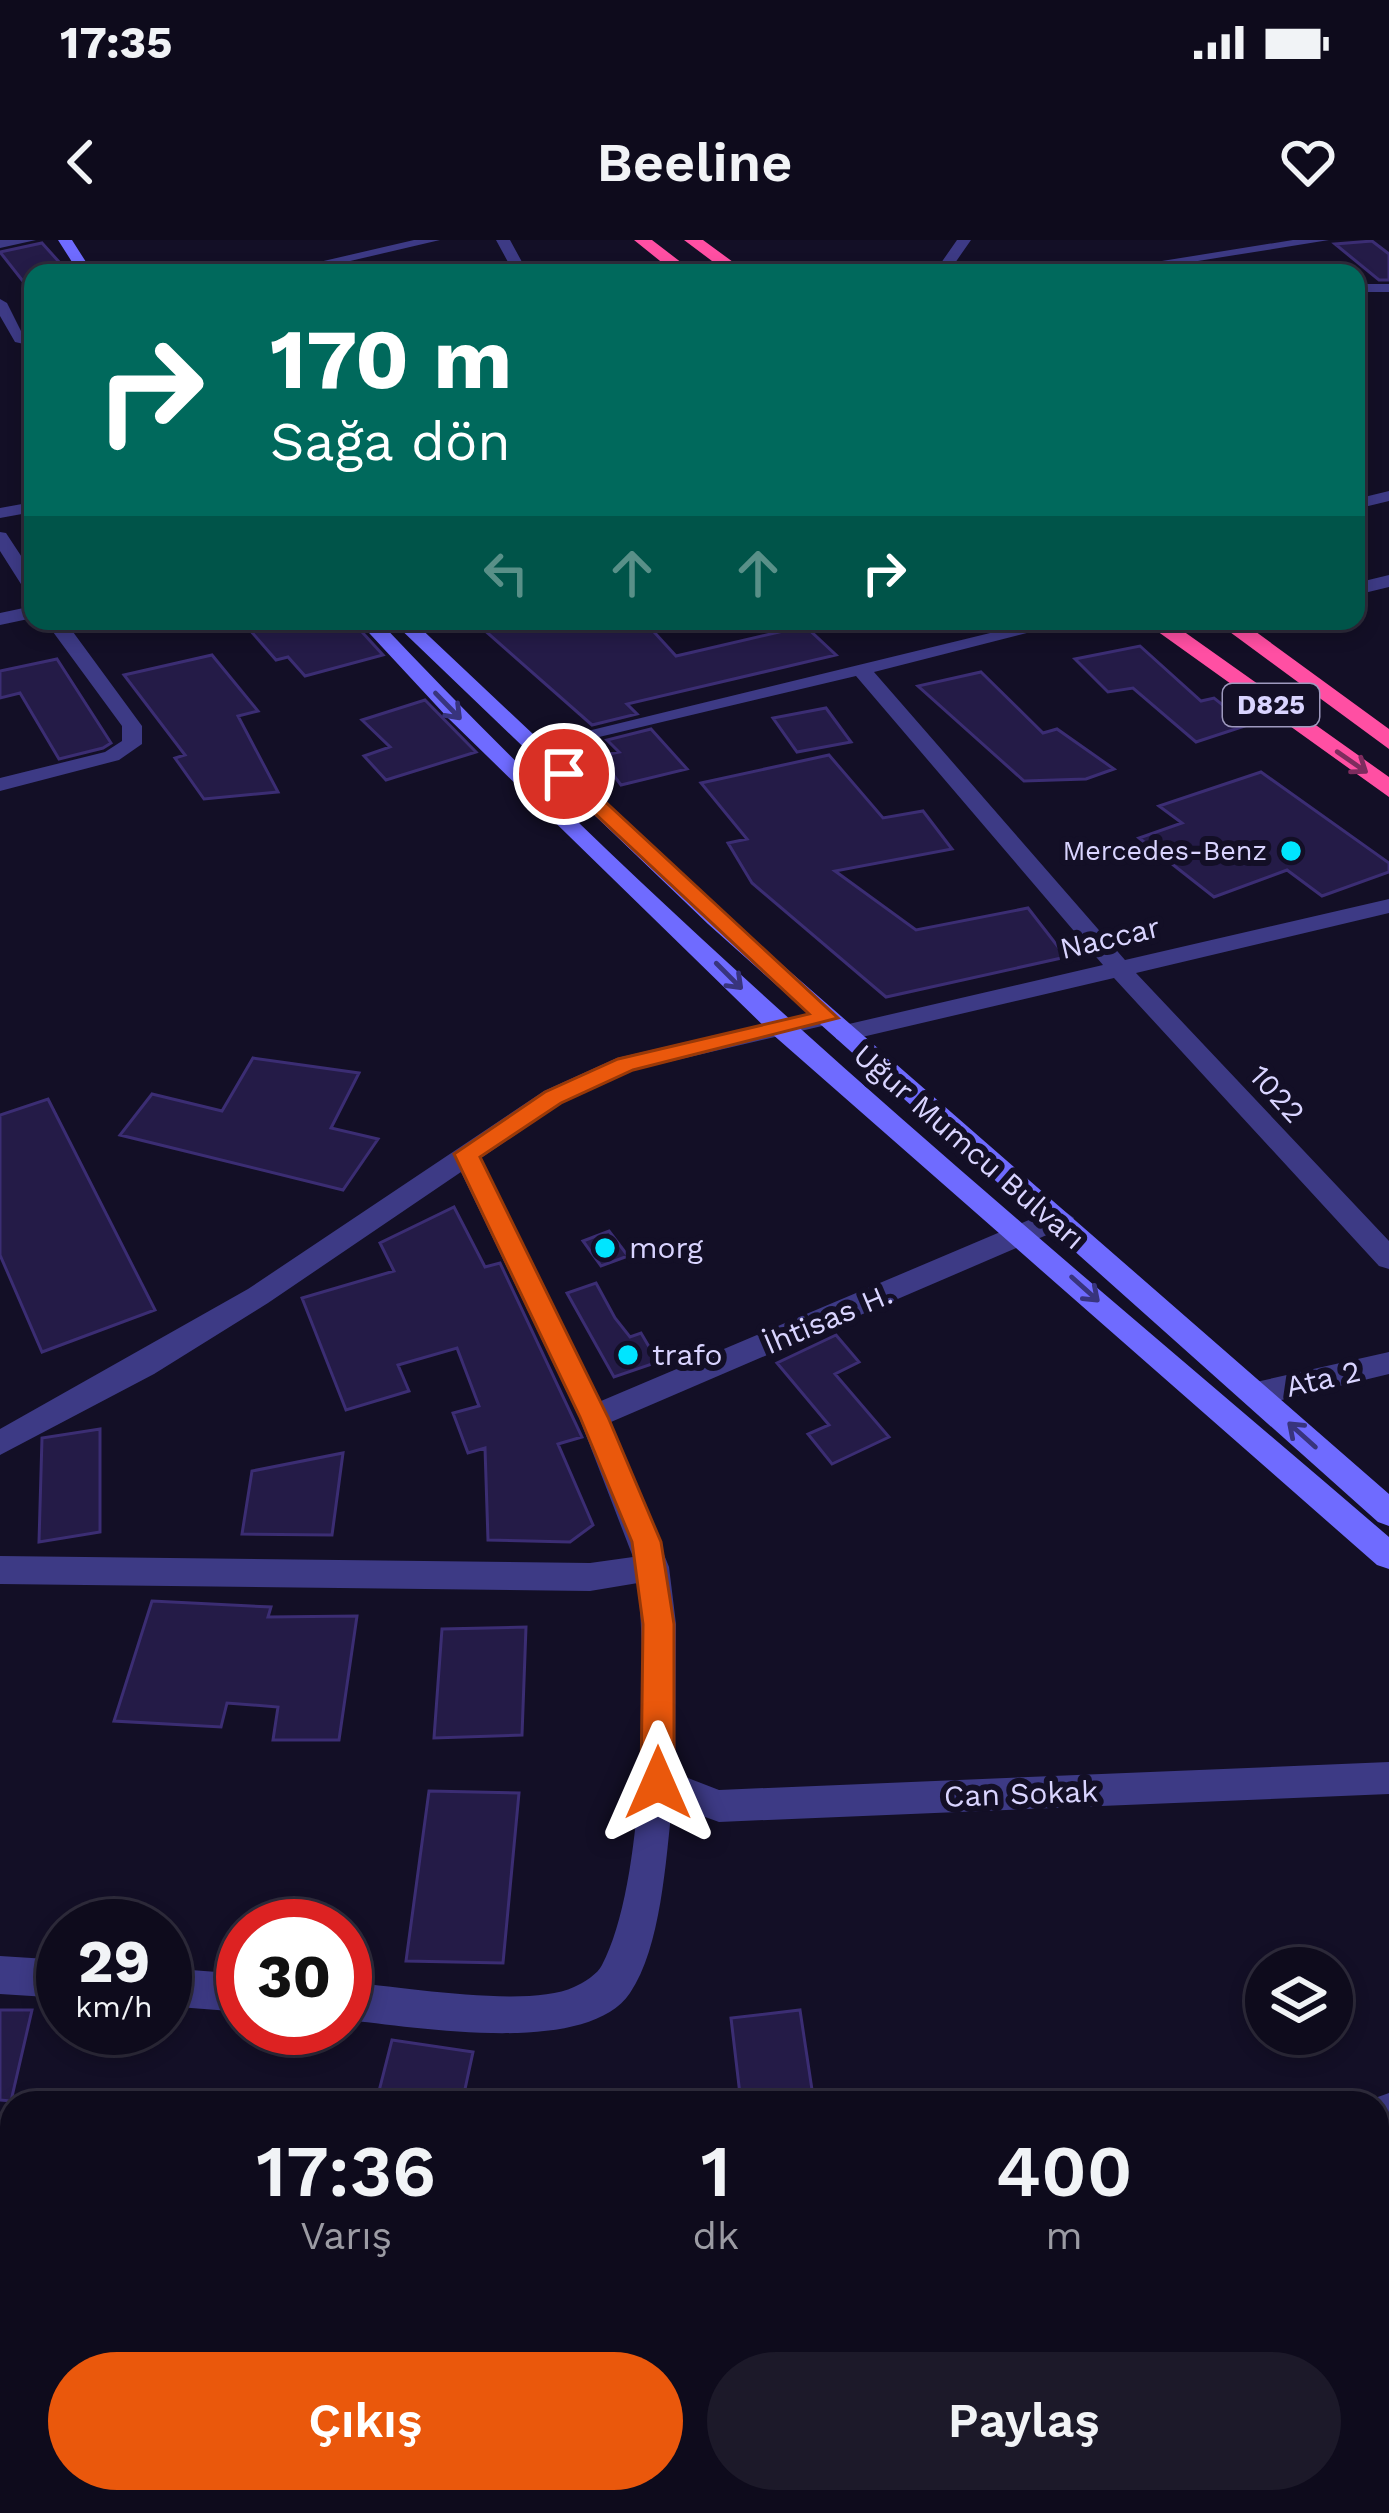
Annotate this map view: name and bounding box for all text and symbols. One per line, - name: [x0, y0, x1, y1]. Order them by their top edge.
- text: 17:35: [60, 16, 172, 69]
- icon: back: [48, 129, 114, 195]
- icon: heart: [1275, 129, 1341, 195]
- text: Beeline: [597, 131, 792, 194]
- text: 170 m: [270, 310, 512, 408]
- icon: right: [72, 312, 228, 468]
- text: Sağa dön: [270, 410, 511, 473]
- icon: left: [473, 540, 539, 606]
- icon: ahead: [599, 540, 665, 606]
- icon: ahead: [725, 540, 791, 606]
- icon: right: [851, 540, 917, 606]
- road number: D825: [1223, 684, 1319, 726]
- one-way arrow: [433, 691, 461, 720]
- pin: [513, 723, 615, 825]
- icon: arrive: [531, 741, 597, 807]
- one-way arrow: [1335, 749, 1368, 774]
- place label: Mercedes-Benz: [1062, 835, 1267, 867]
- marker: Mercedes-Benz: [1278, 838, 1304, 864]
- street label: Naccar: [1056, 909, 1163, 966]
- one-way arrow: [714, 962, 743, 990]
- street label: Uğur Mumcu Bulvarı: [847, 1037, 1092, 1256]
- street label: 1022: [1243, 1058, 1312, 1130]
- place label: morg: [629, 1230, 703, 1265]
- marker: morg: [592, 1235, 618, 1261]
- one-way arrow: [1069, 1275, 1099, 1302]
- street label: İhtisas H.: [758, 1276, 897, 1361]
- place label: trafo: [652, 1337, 723, 1372]
- marker: trafo: [615, 1342, 641, 1368]
- street label: Ata 2: [1282, 1353, 1364, 1404]
- one-way arrow: [1287, 1422, 1318, 1449]
- position arrow: [595, 1720, 721, 1846]
- street label: Can Sokak: [943, 1773, 1099, 1814]
- speed limit sign: 30: [216, 1899, 372, 2055]
- text: 29: [78, 1926, 150, 1997]
- map controls: [1245, 1947, 1353, 2055]
- button: layers: [1245, 1947, 1353, 2055]
- text: km/h: [75, 1989, 153, 2024]
- text: 17:36: [256, 2129, 436, 2213]
- text: 1: [701, 2129, 731, 2213]
- text: 400: [995, 2129, 1133, 2213]
- text: Varış: [300, 2213, 392, 2258]
- text: dk: [693, 2213, 739, 2258]
- text: m: [1045, 2213, 1083, 2258]
- button: Çıkış: [48, 2352, 683, 2490]
- button: Paylaş: [707, 2352, 1341, 2490]

